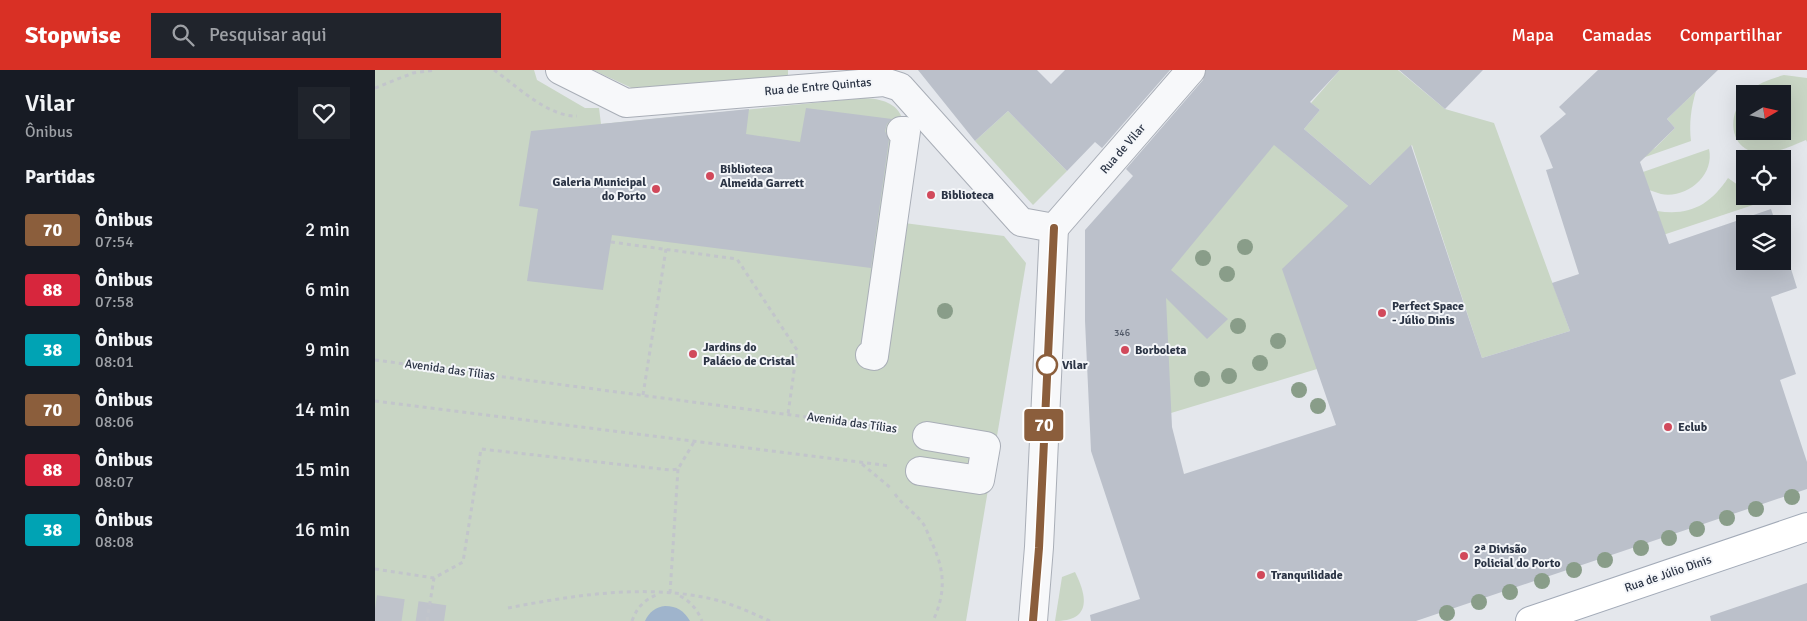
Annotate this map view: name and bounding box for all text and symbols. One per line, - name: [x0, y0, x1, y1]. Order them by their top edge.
- search box: [151, 13, 501, 58]
- text: Stopwise: [25, 20, 121, 50]
- icon: search: [169, 21, 197, 49]
- text: Pesquisar aqui: [209, 23, 327, 47]
- text: Mapa: [1512, 24, 1554, 46]
- text: Camadas: [1582, 24, 1652, 46]
- text: Compartilhar: [1680, 24, 1782, 46]
- street label: Rua de Entre Quintas: [764, 75, 872, 99]
- north arrow: [1736, 85, 1791, 140]
- map controls: [1736, 85, 1791, 270]
- button: heart: [298, 87, 350, 139]
- text: Vilar: [25, 88, 75, 118]
- street label: Rua de Vilar: [1097, 120, 1149, 177]
- text: Ônibus: [25, 122, 73, 142]
- button: locate: [1736, 150, 1791, 205]
- place label: Biblioteca Almeida Garrett: [720, 162, 805, 191]
- text: Partidas: [25, 165, 95, 189]
- marker: Biblioteca Almeida Garrett: [704, 170, 716, 182]
- place label: Galeria Municipal do Porto: [553, 175, 646, 204]
- marker: Galeria Municipal do Porto: [650, 183, 662, 195]
- place label: Biblioteca: [941, 188, 994, 203]
- marker: Biblioteca: [925, 189, 937, 201]
- text: Ônibus: [95, 208, 153, 232]
- button: layers: [1736, 215, 1791, 270]
- text: 2 min: [305, 218, 350, 242]
- text: 70: [43, 219, 62, 241]
- text: 07:54: [95, 232, 134, 252]
- text: Ônibus: [95, 268, 153, 292]
- text: 6 min: [305, 278, 350, 302]
- text: 88: [43, 279, 62, 301]
- text: 07:58: [95, 292, 134, 312]
- place label: Perfect Space - Júlio Dinis: [1392, 299, 1464, 328]
- marker: Perfect Space - Júlio Dinis: [1376, 307, 1388, 319]
- house number: 346: [1114, 327, 1130, 339]
- text: Ônibus: [95, 328, 153, 352]
- text: 9 min: [305, 338, 350, 362]
- text: 38: [43, 339, 62, 361]
- place label: Jardins do Palácio de Cristal: [703, 340, 795, 369]
- place label: Borboleta: [1135, 343, 1186, 358]
- marker: Borboleta: [1119, 344, 1131, 356]
- marker: Jardins do Palácio de Cristal: [687, 348, 699, 360]
- text: 08:01: [95, 352, 134, 372]
- marker: Vilar: [1036, 354, 1058, 376]
- street label: Avenida das Tílias: [404, 356, 496, 384]
- place label: Vilar: [1062, 358, 1088, 373]
- text: Ônibus: [95, 388, 153, 412]
- text: 14 min: [295, 398, 350, 422]
- text: 70: [43, 399, 62, 421]
- street label: Avenida das Tílias: [806, 409, 898, 437]
- line badge: 70: [1021, 409, 1067, 441]
- text: 08:06: [95, 412, 134, 432]
- text: 70: [1034, 414, 1054, 436]
- place label: Eclub: [1678, 420, 1708, 435]
- marker: Eclub: [1662, 421, 1674, 433]
- text: Ônibus: [95, 448, 153, 472]
- text: 15 min: [295, 458, 350, 482]
- text: 88: [43, 459, 62, 481]
- text: 08:07: [95, 472, 134, 492]
- text: Ônibus: [95, 508, 153, 532]
- text: 16 min: [295, 518, 350, 542]
- text: 38: [43, 519, 62, 541]
- text: 08:08: [95, 532, 134, 552]
- place label: 2ª Divisão Policial do Porto: [1474, 542, 1561, 571]
- marker: 2ª Divisão Policial do Porto: [1458, 550, 1470, 562]
- street label: Rua de Júlio Dinis: [1623, 552, 1713, 596]
- place label: Tranquilidade: [1271, 568, 1343, 583]
- marker: Tranquilidade: [1255, 569, 1267, 581]

